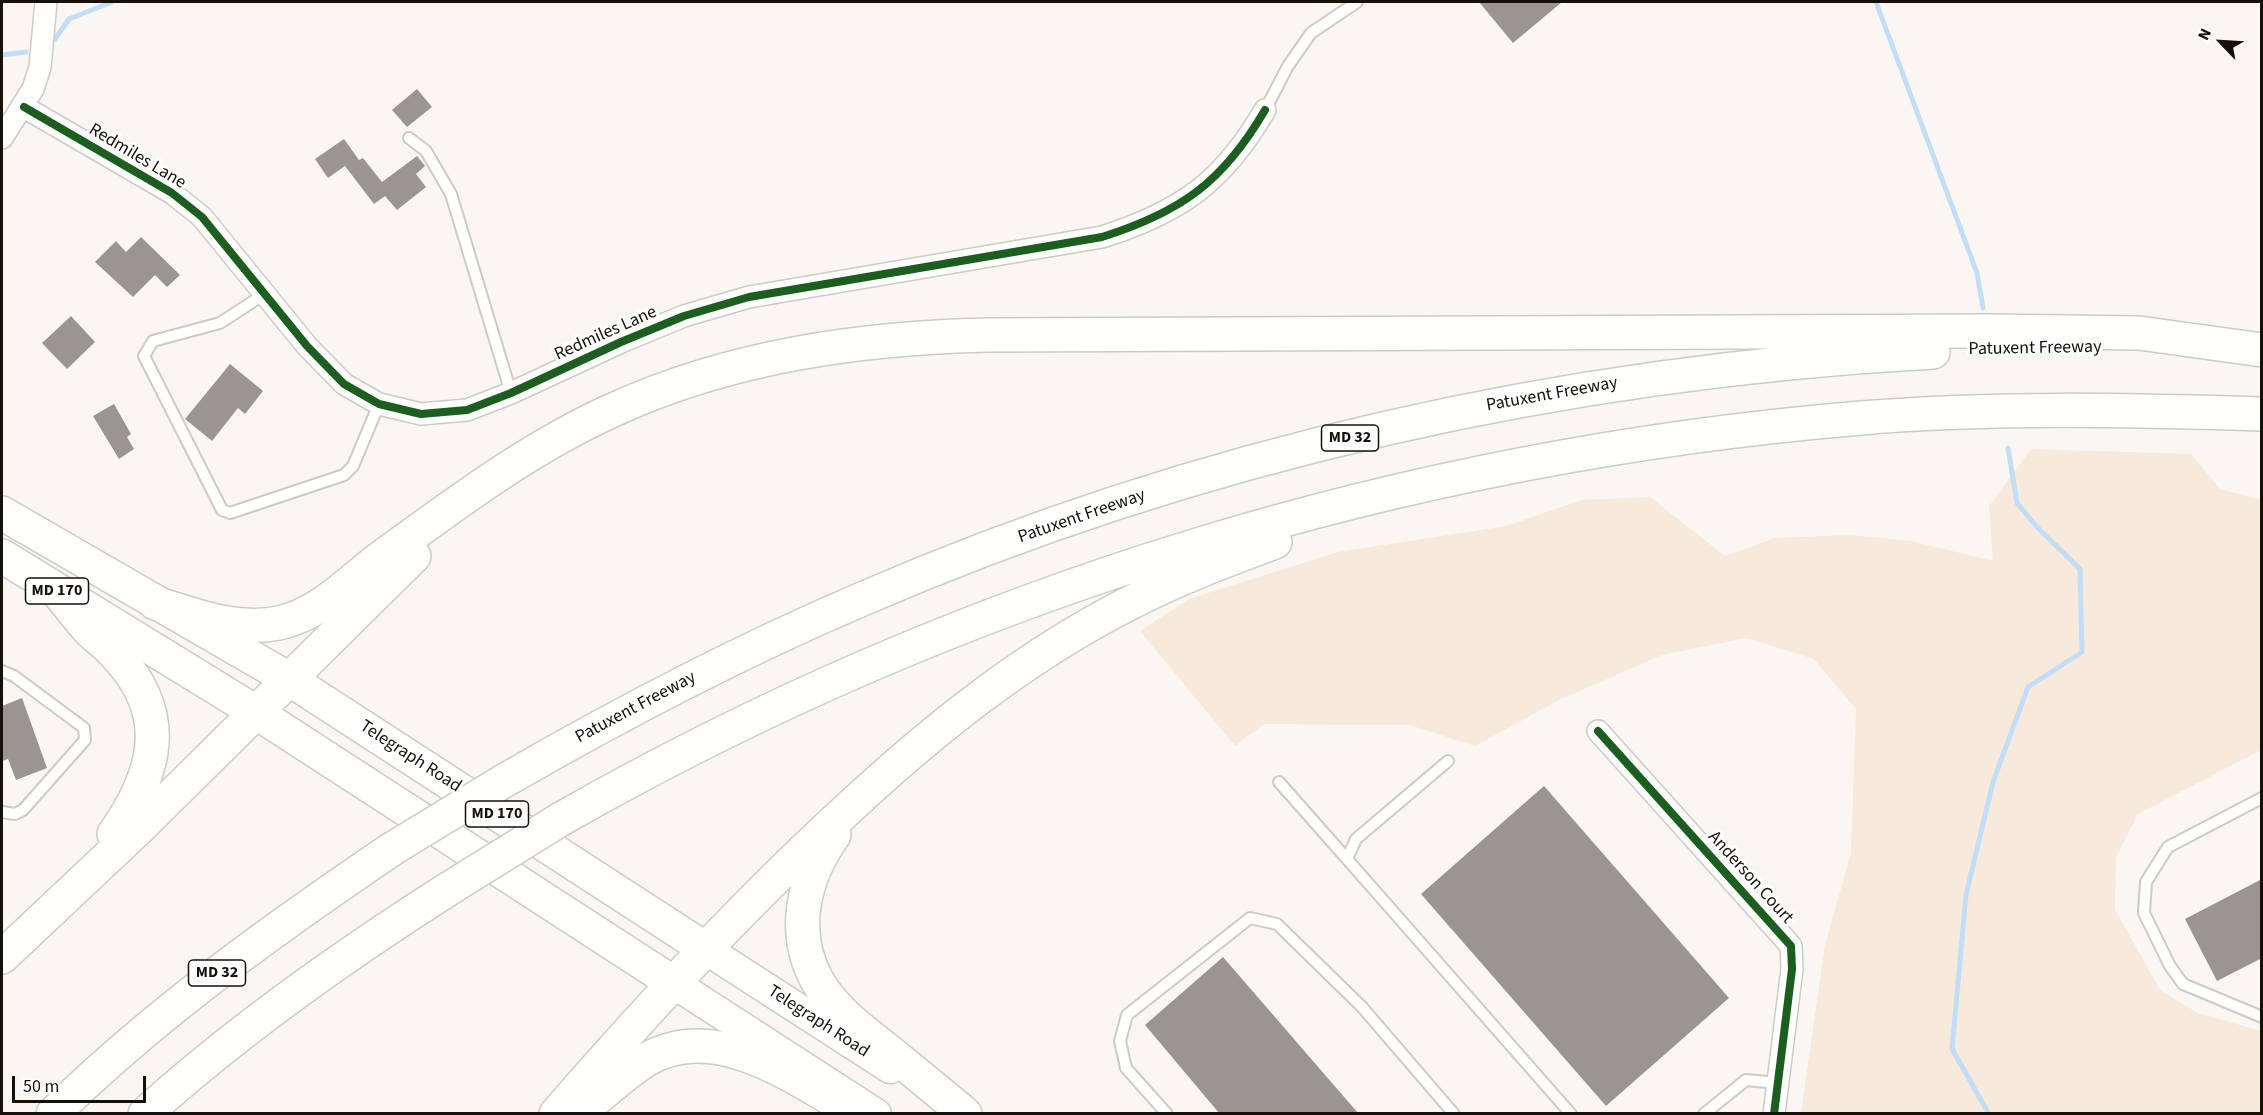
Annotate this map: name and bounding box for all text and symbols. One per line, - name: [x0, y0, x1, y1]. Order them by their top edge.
- north arrow: [2191, 12, 2251, 72]
- text: N: [2192, 25, 2217, 44]
- street label: Redmiles Lane: [84, 120, 190, 194]
- street label: Redmiles Lane: [552, 302, 660, 366]
- street label: Patuxent Freeway: [1968, 337, 2102, 361]
- street label: Patuxent Freeway: [1485, 373, 1619, 417]
- road number: MD 32: [1322, 425, 1378, 451]
- street label: Patuxent Freeway: [1016, 485, 1148, 549]
- road number: MD 170: [26, 578, 88, 604]
- street label: Patuxent Freeway: [572, 667, 700, 749]
- street label: Telegraph Road: [355, 716, 465, 798]
- road number: MD 170: [466, 801, 528, 827]
- street label: Anderson Court: [1703, 827, 1797, 929]
- road number: MD 32: [188, 960, 246, 986]
- street label: Telegraph Road: [763, 981, 873, 1063]
- scale bar: [15, 1064, 148, 1102]
- text: 50 m: [23, 1074, 59, 1099]

